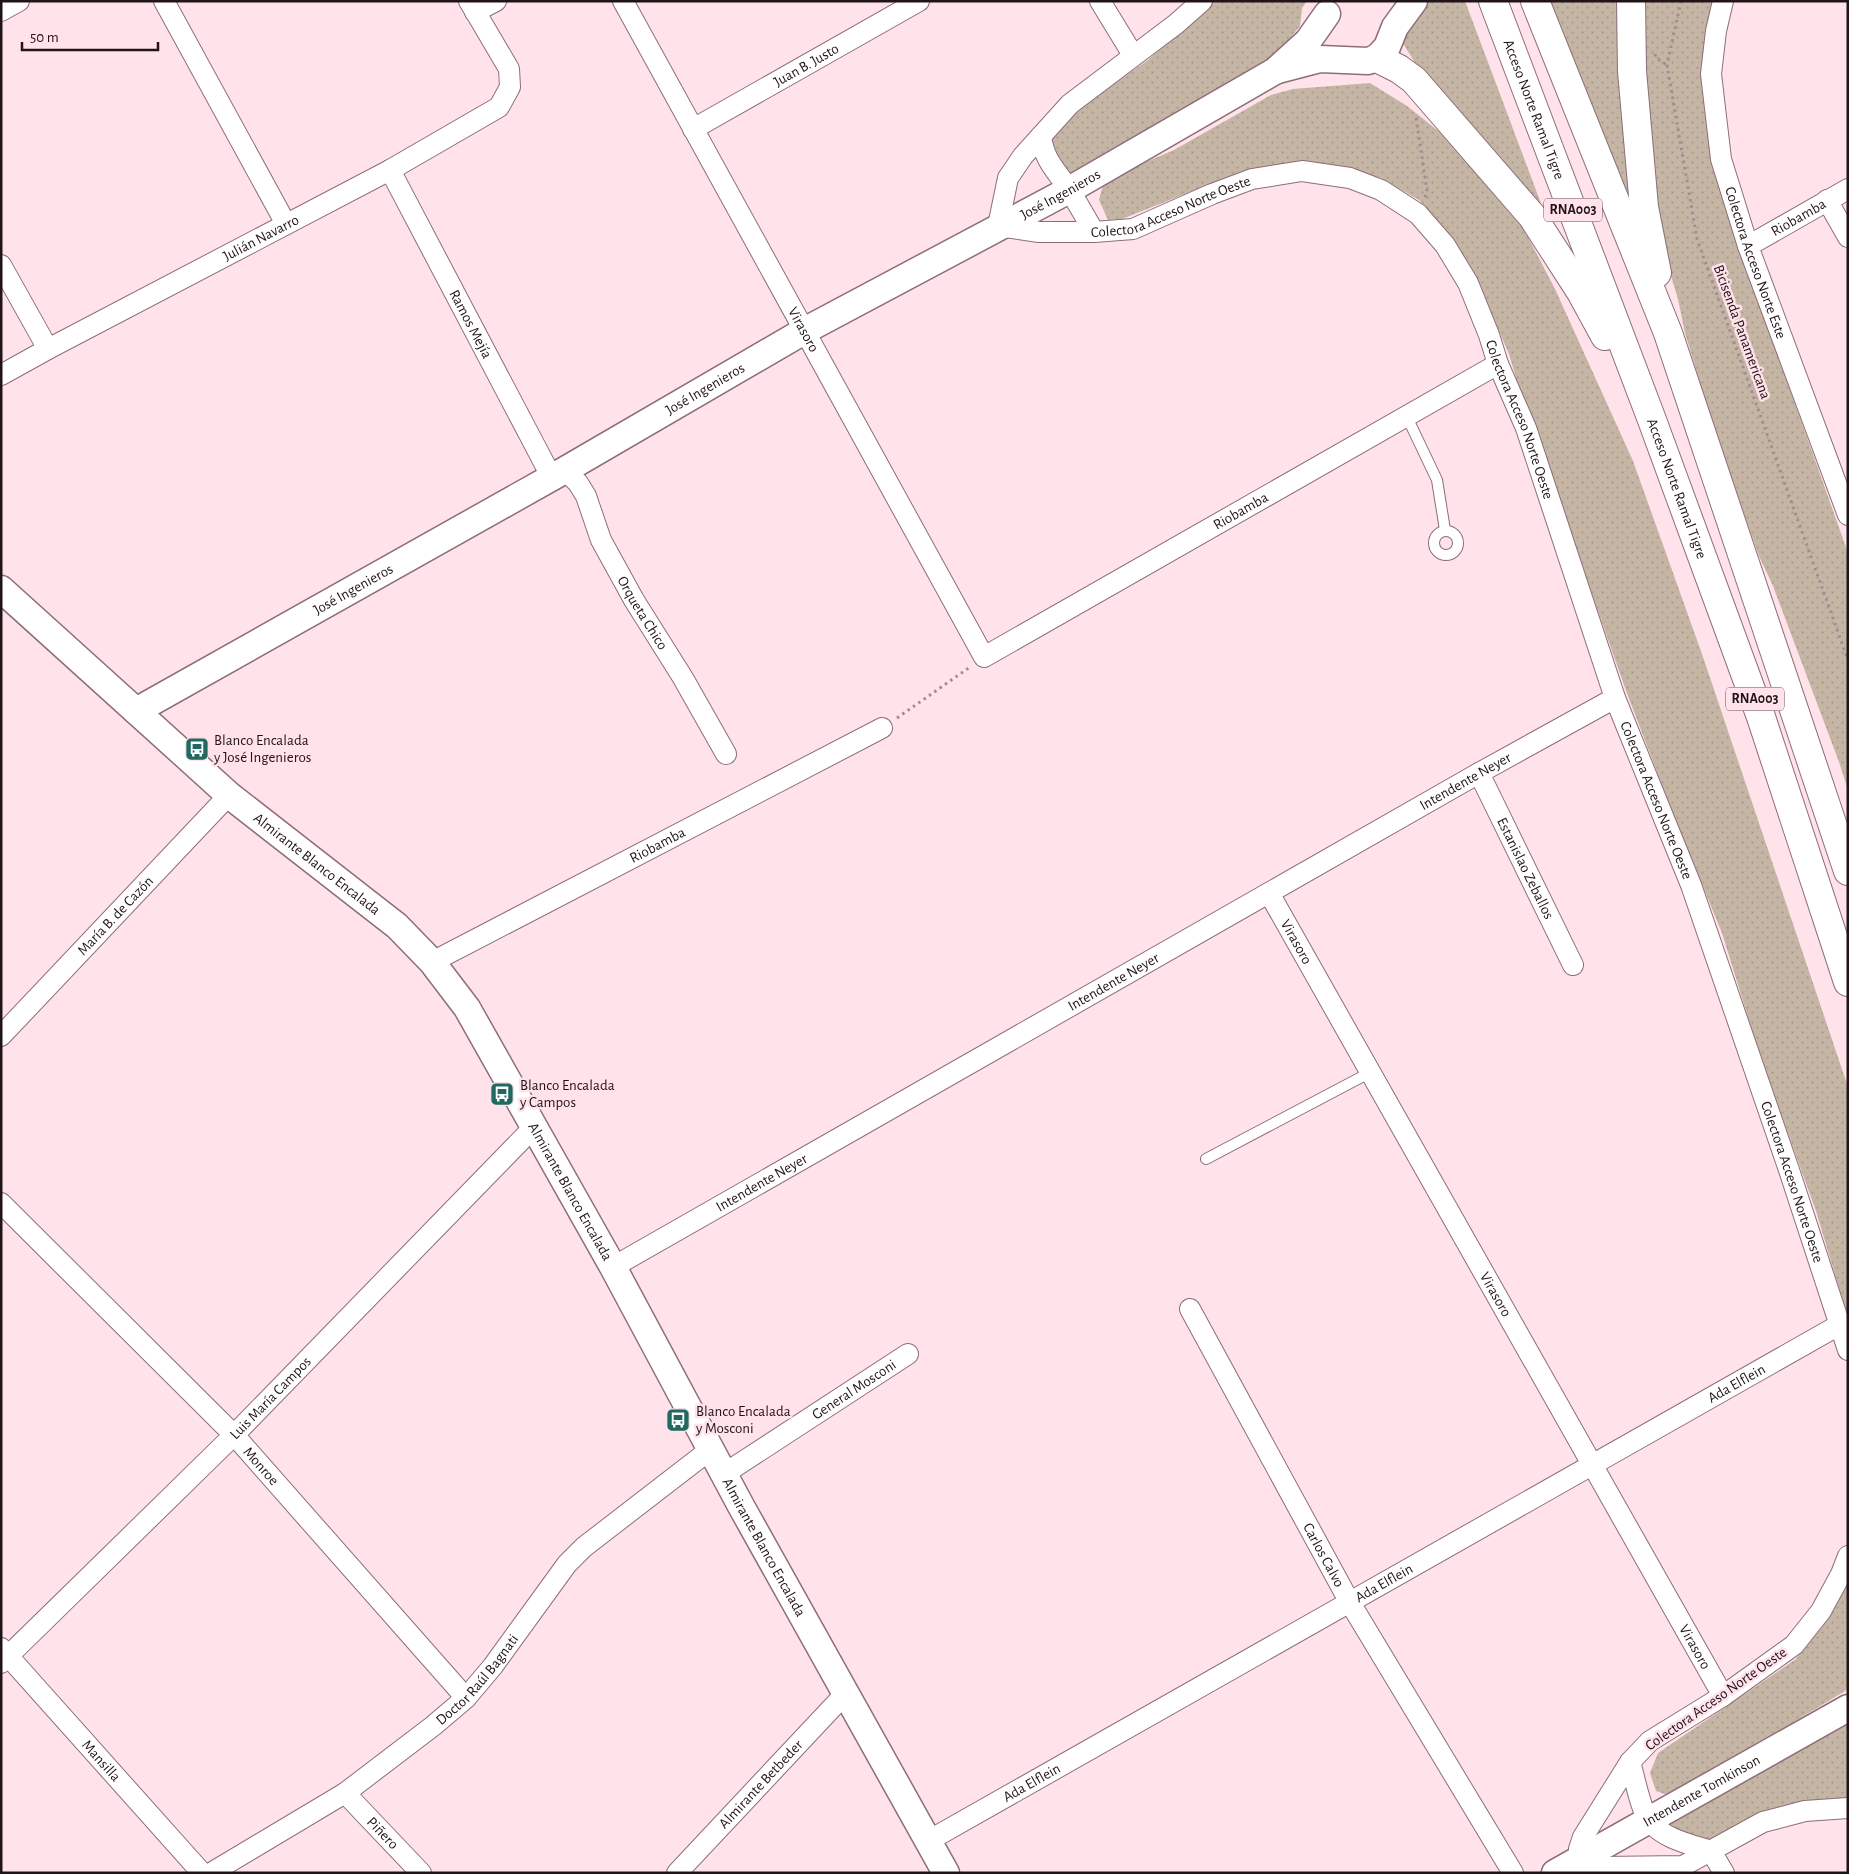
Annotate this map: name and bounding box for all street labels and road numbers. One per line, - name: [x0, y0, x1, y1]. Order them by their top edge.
- street label: Acceso Norte Ramal Tigre: [1501, 37, 1568, 182]
- street label: Juan B. Justo: [771, 41, 841, 89]
- street label: José Ingenieros: [1018, 166, 1103, 222]
- street label: Colectora Acceso Norte Oeste: [1090, 173, 1252, 240]
- street label: Colectora Acceso Norte Este: [1723, 185, 1789, 341]
- street label: Riobamba: [1768, 196, 1828, 239]
- road number: RNA003: [1544, 198, 1602, 222]
- street label: Julián Navarro: [221, 212, 301, 264]
- street label: Bicisenda Panamericana: [1711, 263, 1773, 401]
- street label: Ramos Mejía: [447, 287, 495, 361]
- street label: Virasoro: [785, 305, 822, 355]
- street label: Colectora Acceso Norte Oeste: [1483, 338, 1556, 501]
- street label: José Ingenieros: [663, 360, 747, 417]
- street label: Acceso Norte Ramal Tigre: [1644, 416, 1710, 561]
- street label: Riobamba: [1210, 489, 1271, 532]
- street label: José Ingenieros: [311, 561, 395, 617]
- street label: Orqueta Chico: [615, 573, 671, 652]
- road number: RNA003: [1726, 688, 1784, 711]
- street label: Colectora Acceso Norte Oeste: [1618, 719, 1695, 882]
- street label: Intendente Neyer: [1417, 749, 1513, 813]
- street label: Almirante Blanco Encalada: [251, 810, 383, 918]
- street label: Estanislao Zeballos: [1494, 815, 1557, 921]
- street label: Riobamba: [627, 824, 688, 865]
- street label: María B. de Cazón: [74, 873, 156, 958]
- street label: Virasoro: [1278, 917, 1315, 967]
- street label: Intendente Neyer: [1065, 950, 1162, 1013]
- street label: Colectora Acceso Norte Oeste: [1758, 1099, 1826, 1264]
- street label: Almirante Blanco Encalada: [526, 1120, 615, 1263]
- street label: Intendente Neyer: [713, 1150, 810, 1214]
- street label: Virasoro: [1477, 1269, 1514, 1319]
- street label: Luis María Campos: [227, 1353, 314, 1442]
- street label: General Mosconi: [809, 1357, 899, 1422]
- street label: Ada Elflein: [1705, 1361, 1768, 1405]
- street label: Monroe: [241, 1444, 282, 1488]
- street label: Almirante Blanco Encalada: [720, 1475, 809, 1619]
- street label: Carlos Calvo: [1300, 1520, 1347, 1589]
- street label: Ada Elflein: [1353, 1561, 1415, 1605]
- street label: Virasoro: [1677, 1622, 1714, 1672]
- street label: Doctor Raúl Bagnati: [433, 1631, 521, 1728]
- street label: Colectora Acceso Norte Oeste: [1643, 1644, 1790, 1754]
- street label: Mansilla: [79, 1737, 124, 1784]
- street label: Almirante Betbeder: [716, 1737, 805, 1831]
- street label: Intendente Tomkinson: [1640, 1752, 1762, 1829]
- street label: Ada Elflein: [1000, 1760, 1063, 1805]
- street label: Piñero: [364, 1814, 402, 1852]

